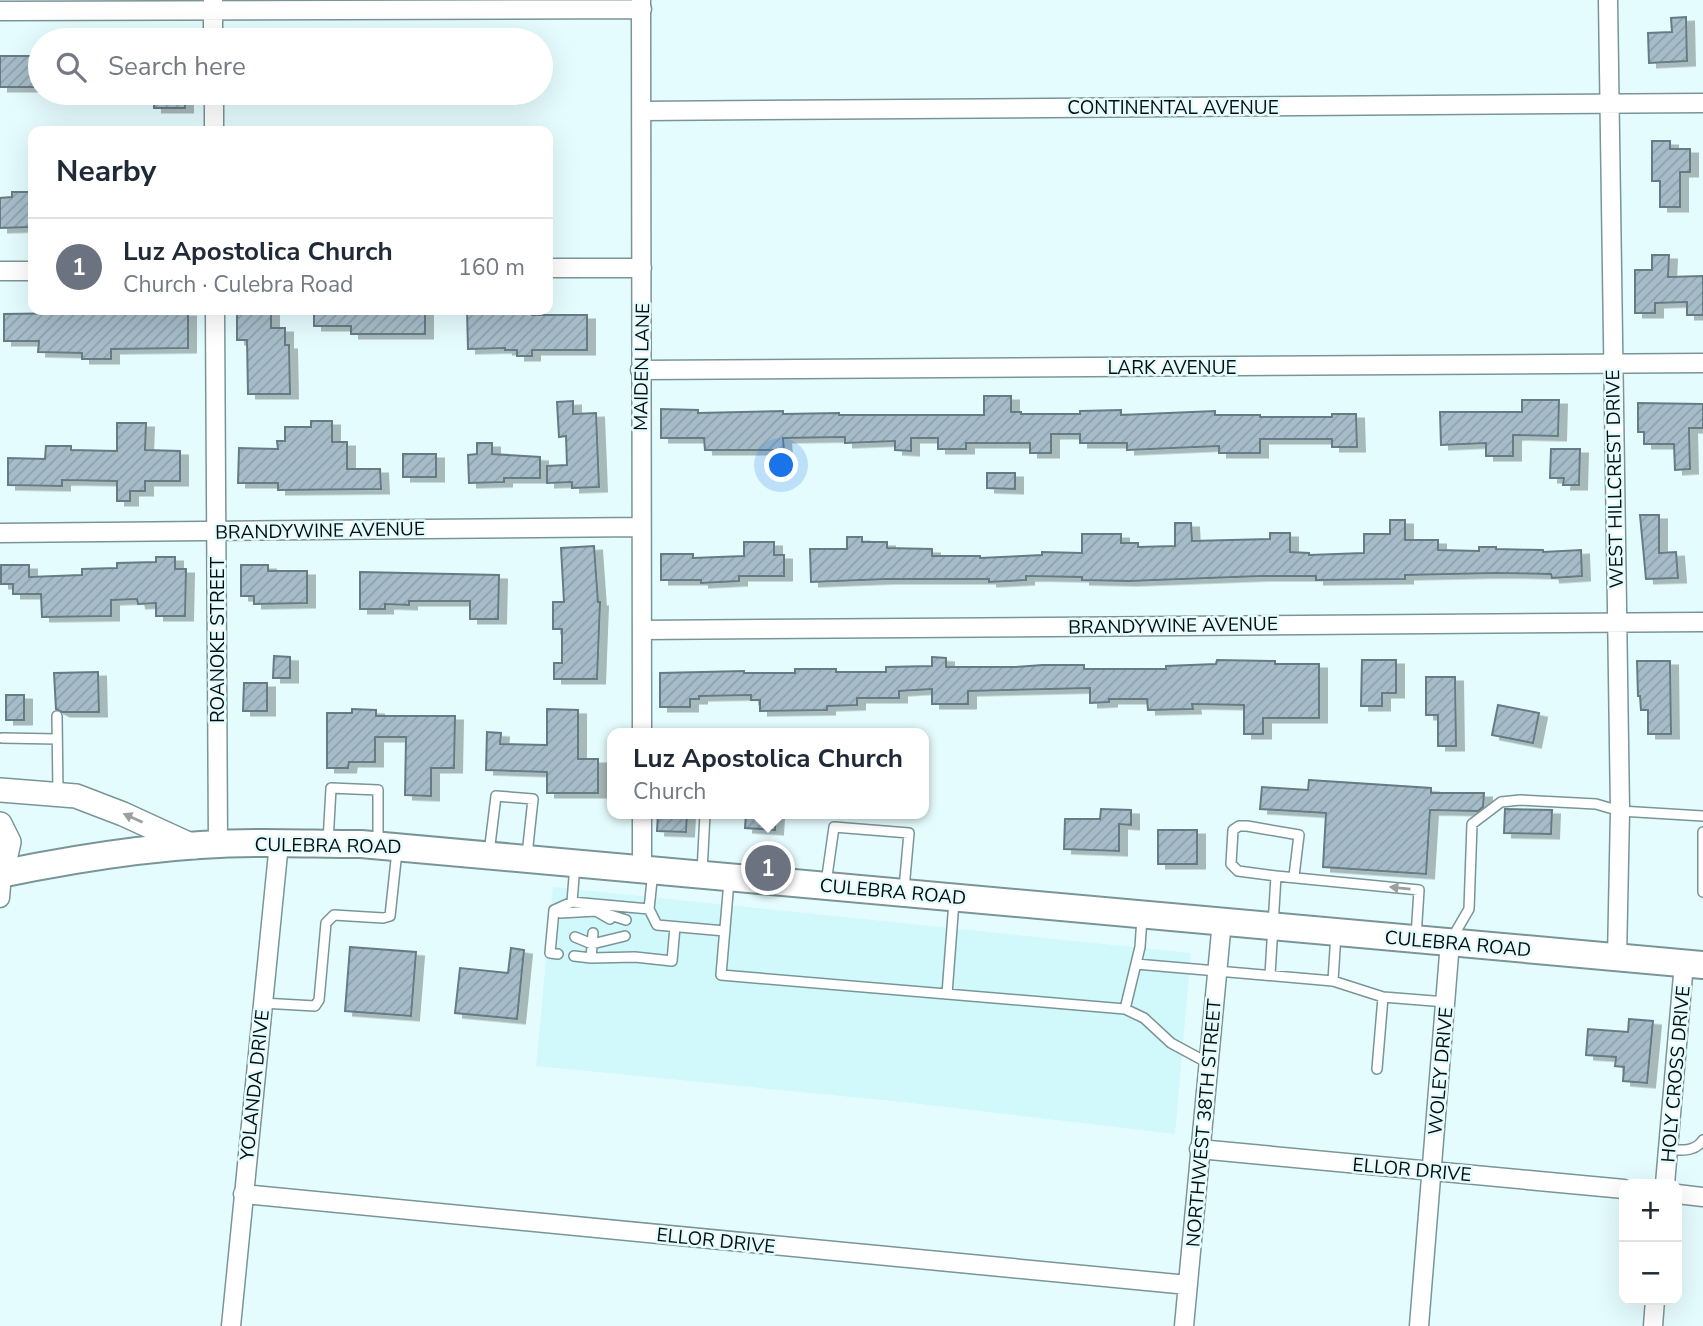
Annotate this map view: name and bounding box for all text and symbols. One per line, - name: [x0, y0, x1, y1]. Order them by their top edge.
- search box: [28, 28, 553, 105]
- icon: search: [52, 48, 90, 86]
- text: Search here: [108, 49, 246, 84]
- street label: CONTINENTAL AVENUE: [1067, 95, 1279, 121]
- text: Nearby: [56, 151, 156, 192]
- text: Luz Apostolica Church: [123, 234, 393, 269]
- text: 1: [72, 252, 86, 283]
- text: 160 m: [458, 252, 525, 283]
- text: Church · Culebra Road: [123, 269, 354, 300]
- street label: MAIDEN LANE: [628, 303, 656, 431]
- street label: LARK AVENUE: [1107, 355, 1237, 381]
- street label: WEST HILLCREST DRIVE: [1600, 369, 1630, 589]
- your location: [764, 448, 798, 482]
- street label: BRANDYWINE AVENUE: [215, 516, 425, 546]
- street label: ROANOKE STREET: [205, 556, 231, 723]
- street label: BRANDYWINE AVENUE: [1068, 611, 1278, 641]
- popup: [607, 728, 929, 819]
- text: Luz Apostolica Church: [633, 741, 903, 776]
- text: Church: [633, 776, 706, 807]
- one-way arrow: [123, 812, 143, 824]
- street label: CULEBRA ROAD: [254, 832, 402, 860]
- pin: 1: [745, 842, 791, 894]
- street label: CULEBRA ROAD: [819, 873, 967, 911]
- one-way arrow: [1389, 882, 1411, 893]
- street label: CULEBRA ROAD: [1384, 925, 1532, 963]
- street label: HOLY CROSS DRIVE: [1655, 985, 1697, 1164]
- street label: NORTHWEST 38TH STREET: [1180, 997, 1228, 1248]
- street label: WOLEY DRIVE: [1422, 1006, 1460, 1136]
- street label: YOLANDA DRIVE: [234, 1008, 276, 1163]
- street label: ELLOR DRIVE: [1351, 1152, 1472, 1188]
- map controls: [1619, 1179, 1682, 1305]
- button: +: [1619, 1179, 1682, 1242]
- street label: ELLOR DRIVE: [655, 1222, 776, 1260]
- button: −: [1619, 1242, 1682, 1305]

